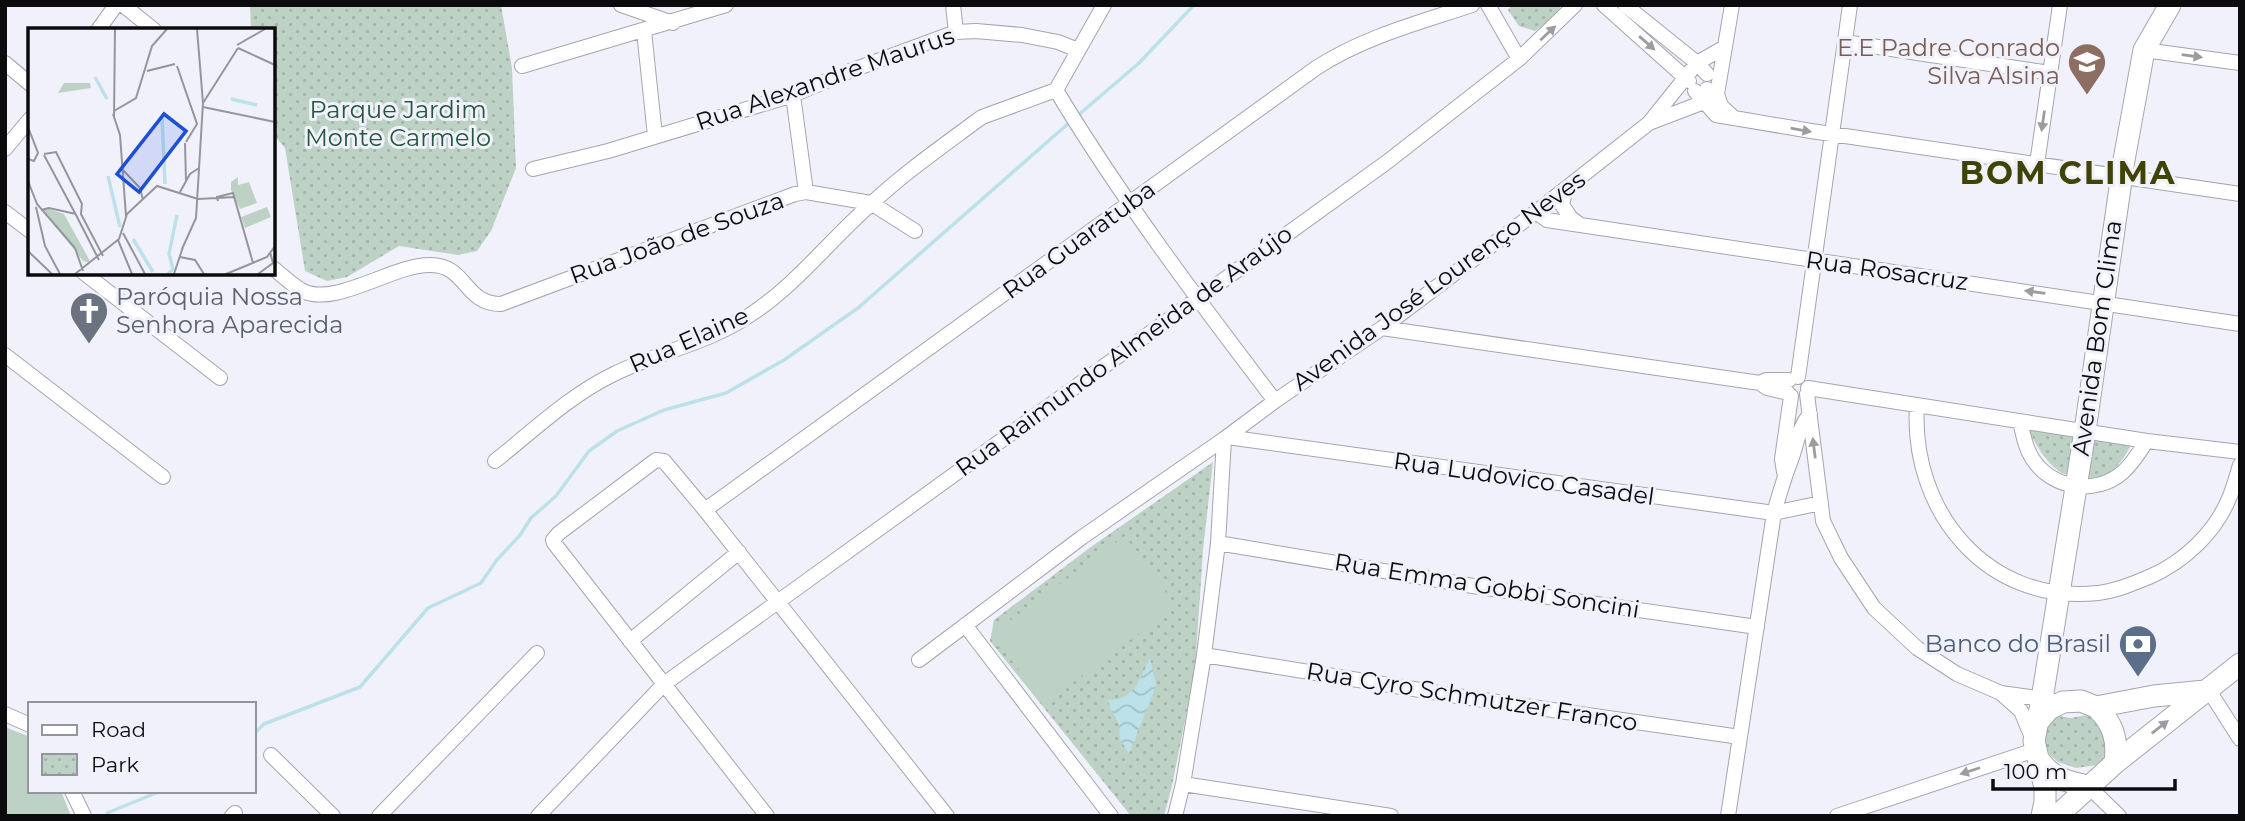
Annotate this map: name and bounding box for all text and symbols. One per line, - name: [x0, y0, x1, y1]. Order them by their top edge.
- street label: Rua Alexandre Maurus: [692, 21, 958, 136]
- one-way arrow: [1539, 25, 1556, 41]
- inset map: [28, 28, 275, 275]
- place label: E.E Padre Conrado Silva Alsina: [1837, 33, 2060, 90]
- one-way arrow: [1639, 35, 1656, 50]
- school or university icon: E.E Padre Conrado Silva Alsina: [2066, 41, 2108, 96]
- one-way arrow: [2181, 51, 2203, 62]
- park label: Parque Jardim Monte Carmelo: [305, 95, 491, 152]
- one-way arrow: [2037, 110, 2048, 132]
- one-way arrow: [1790, 125, 1812, 136]
- district label: BOM CLIMA: [1959, 153, 2177, 192]
- street label: Avenida José Lourenço Neves: [1287, 164, 1591, 397]
- street label: Rua Guaratuba: [997, 174, 1161, 305]
- street label: Rua João de Souza: [566, 185, 788, 290]
- street label: Avenida Bom Clima: [2066, 218, 2127, 458]
- street label: Rua Raimundo Almeida de Araújo: [950, 219, 1298, 482]
- street label: Rua Rosacruz: [1804, 245, 1970, 296]
- place label: Paróquia Nossa Senhora Aparecida: [116, 282, 343, 339]
- one-way arrow: [2024, 286, 2046, 297]
- church icon: Paróquia Nossa Senhora Aparecida: [68, 290, 110, 345]
- street label: Rua Elaine: [625, 300, 753, 379]
- one-way arrow: [1809, 437, 1820, 459]
- street label: Rua Ludovico Casadel: [1392, 446, 1656, 511]
- street label: Rua Emma Gobbi Soncini: [1332, 547, 1642, 624]
- bank icon: Banco do Brasil: [2117, 623, 2159, 678]
- place label: Banco do Brasil: [1925, 629, 2111, 658]
- street label: Rua Cyro Schmutzer Franco: [1304, 656, 1640, 737]
- legend: [28, 702, 256, 793]
- text: Road: [91, 717, 146, 742]
- one-way arrow: [2151, 720, 2169, 735]
- scale bar: [1993, 748, 2175, 792]
- text: Park: [91, 752, 139, 777]
- text: 100 m: [2004, 759, 2067, 784]
- one-way arrow: [1959, 766, 1980, 777]

